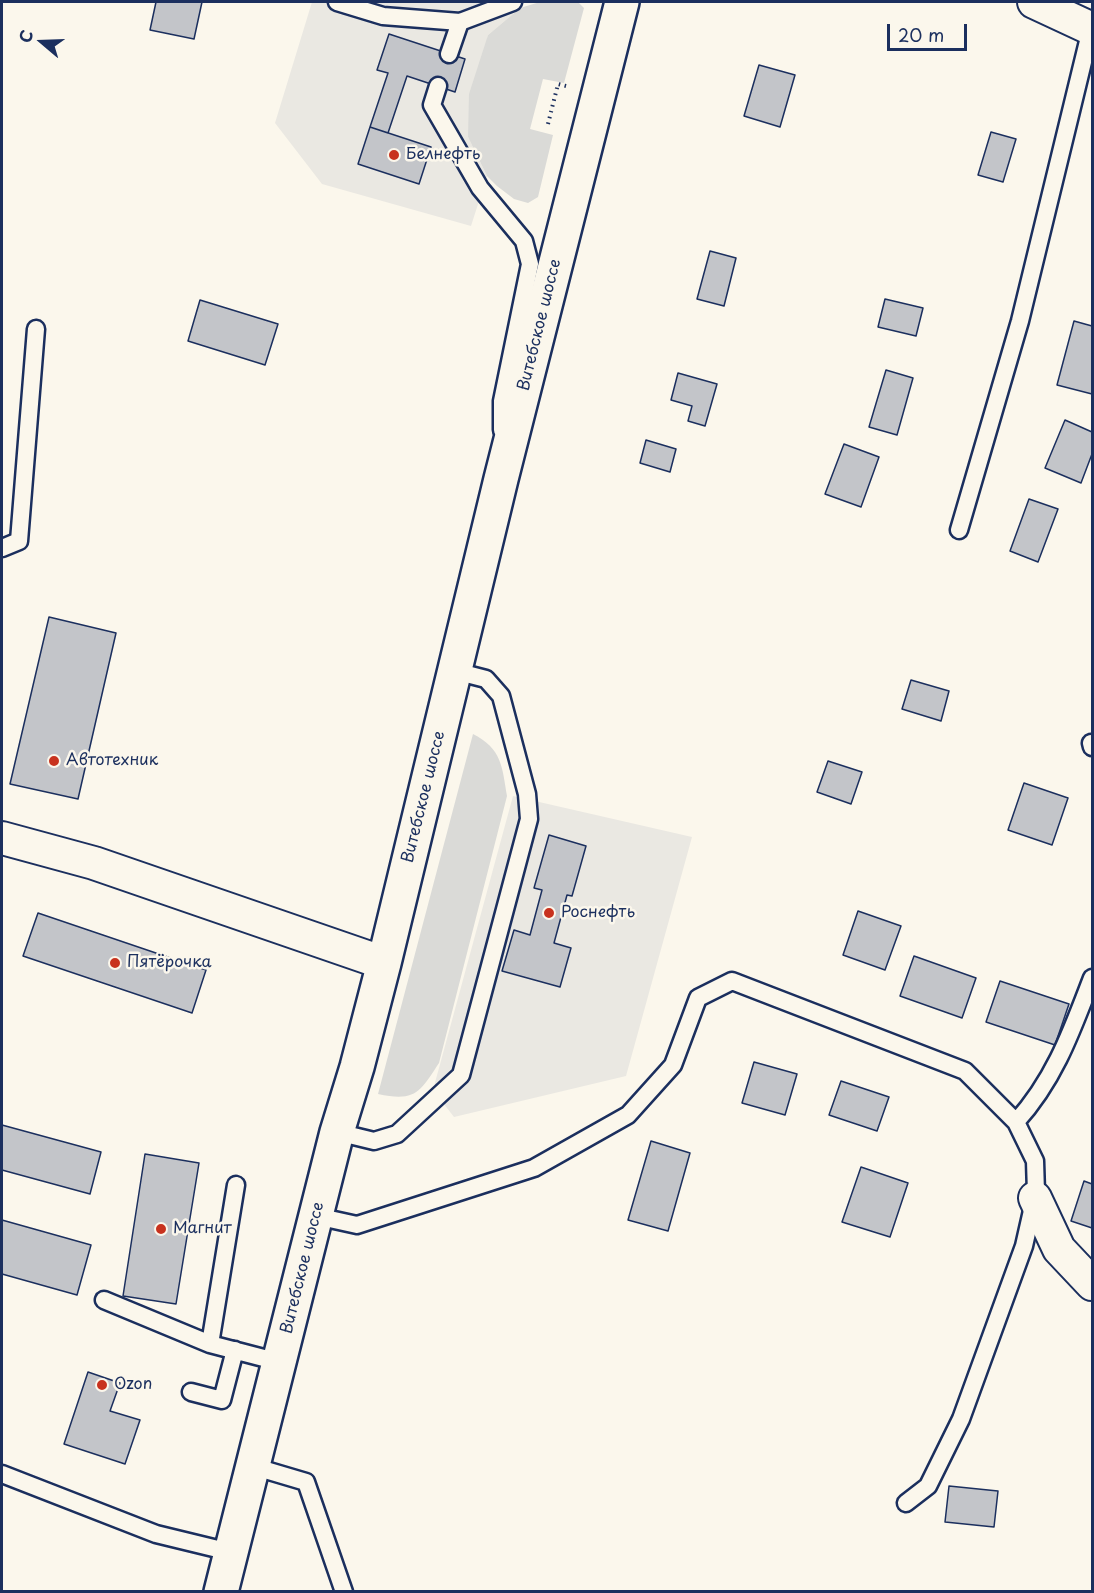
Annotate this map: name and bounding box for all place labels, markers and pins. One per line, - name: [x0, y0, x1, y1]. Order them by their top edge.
- place label: Белнефть: [406, 145, 480, 165]
- marker: Белнефть: [387, 148, 401, 162]
- place label: Автотехник: [66, 751, 158, 771]
- marker: Автотехник: [47, 754, 61, 768]
- place label: Роснефть: [561, 903, 635, 923]
- marker: Роснефть: [542, 906, 556, 920]
- place label: Пятёрочка: [127, 953, 212, 973]
- marker: Пятёрочка: [108, 956, 122, 970]
- place label: Магнит: [173, 1219, 232, 1239]
- marker: Магнит: [154, 1222, 168, 1236]
- place label: Ozon: [114, 1375, 152, 1395]
- marker: Ozon: [95, 1378, 109, 1392]

